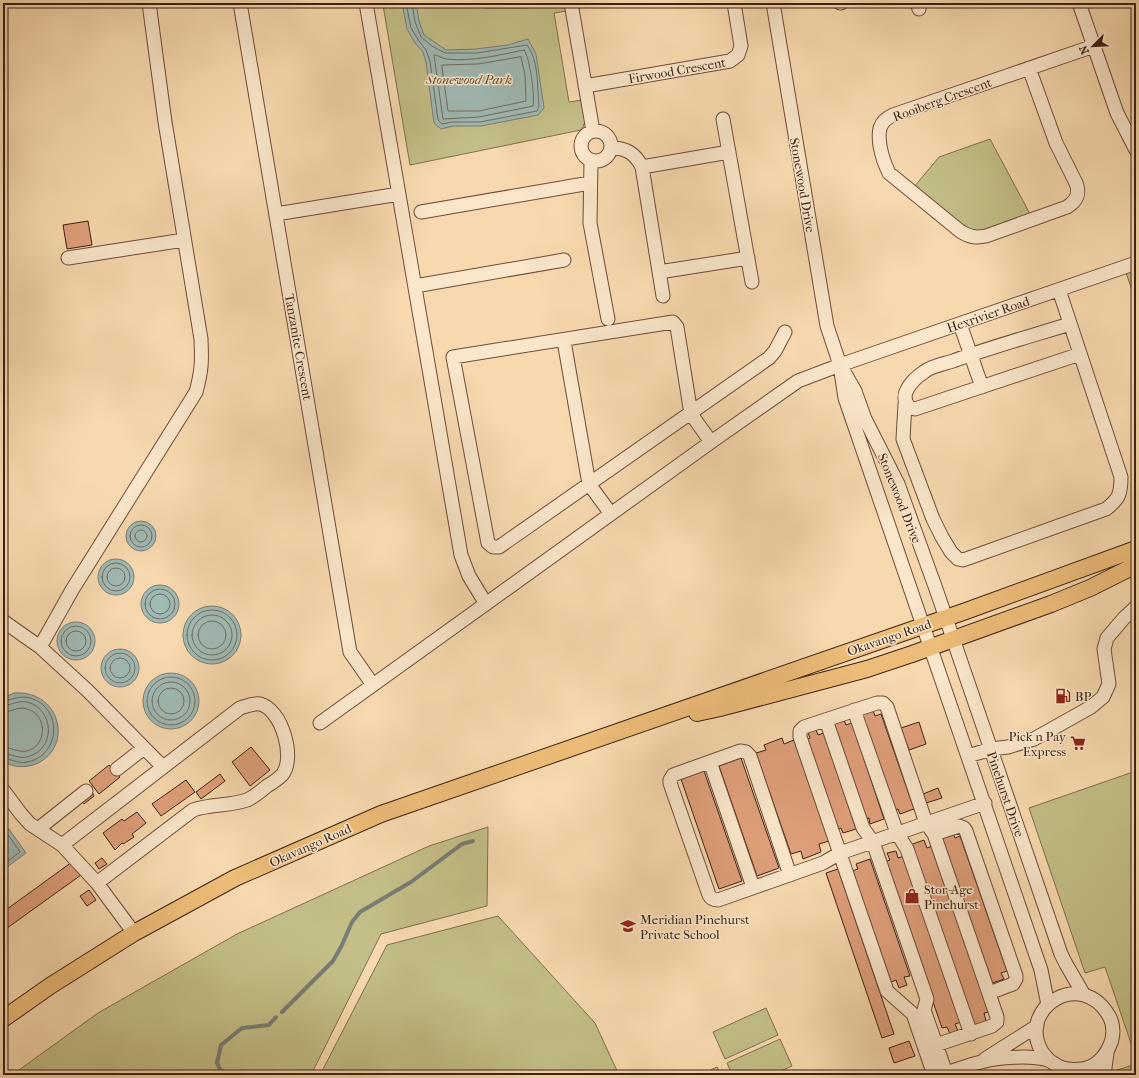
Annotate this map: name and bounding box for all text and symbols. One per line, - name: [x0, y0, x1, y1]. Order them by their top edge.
- north arrow: [1073, 26, 1113, 66]
- text: N: [1076, 43, 1092, 56]
- street label: Firwood Crescent: [627, 54, 727, 86]
- park label: Stonewood Park: [425, 72, 512, 87]
- street label: Rooiberg Crescent: [891, 74, 994, 124]
- street label: Stonewood Drive: [787, 137, 818, 234]
- street label: Tanzanite Crescent: [282, 293, 315, 402]
- street label: Hexrivier Road: [945, 293, 1032, 336]
- street label: Stonewood Drive: [875, 451, 925, 546]
- street label: Okavango Road: [845, 616, 934, 659]
- fuel station icon: BP: [1054, 687, 1072, 705]
- place label: BP: [1075, 689, 1091, 704]
- place label: Pick n Pay Express: [1008, 729, 1067, 759]
- supermarket icon: Pick n Pay Express: [1069, 734, 1087, 752]
- street label: Pinehurst Drive: [984, 749, 1027, 839]
- street label: Okavango Road: [267, 820, 354, 870]
- place label: Stor-Age Pinehurst: [924, 882, 979, 912]
- shop icon: Stor-Age Pinehurst: [903, 887, 921, 905]
- place label: Meridian Pinehurst Private School: [640, 912, 750, 942]
- school or university icon: Meridian Pinehurst Private School: [619, 917, 637, 935]

